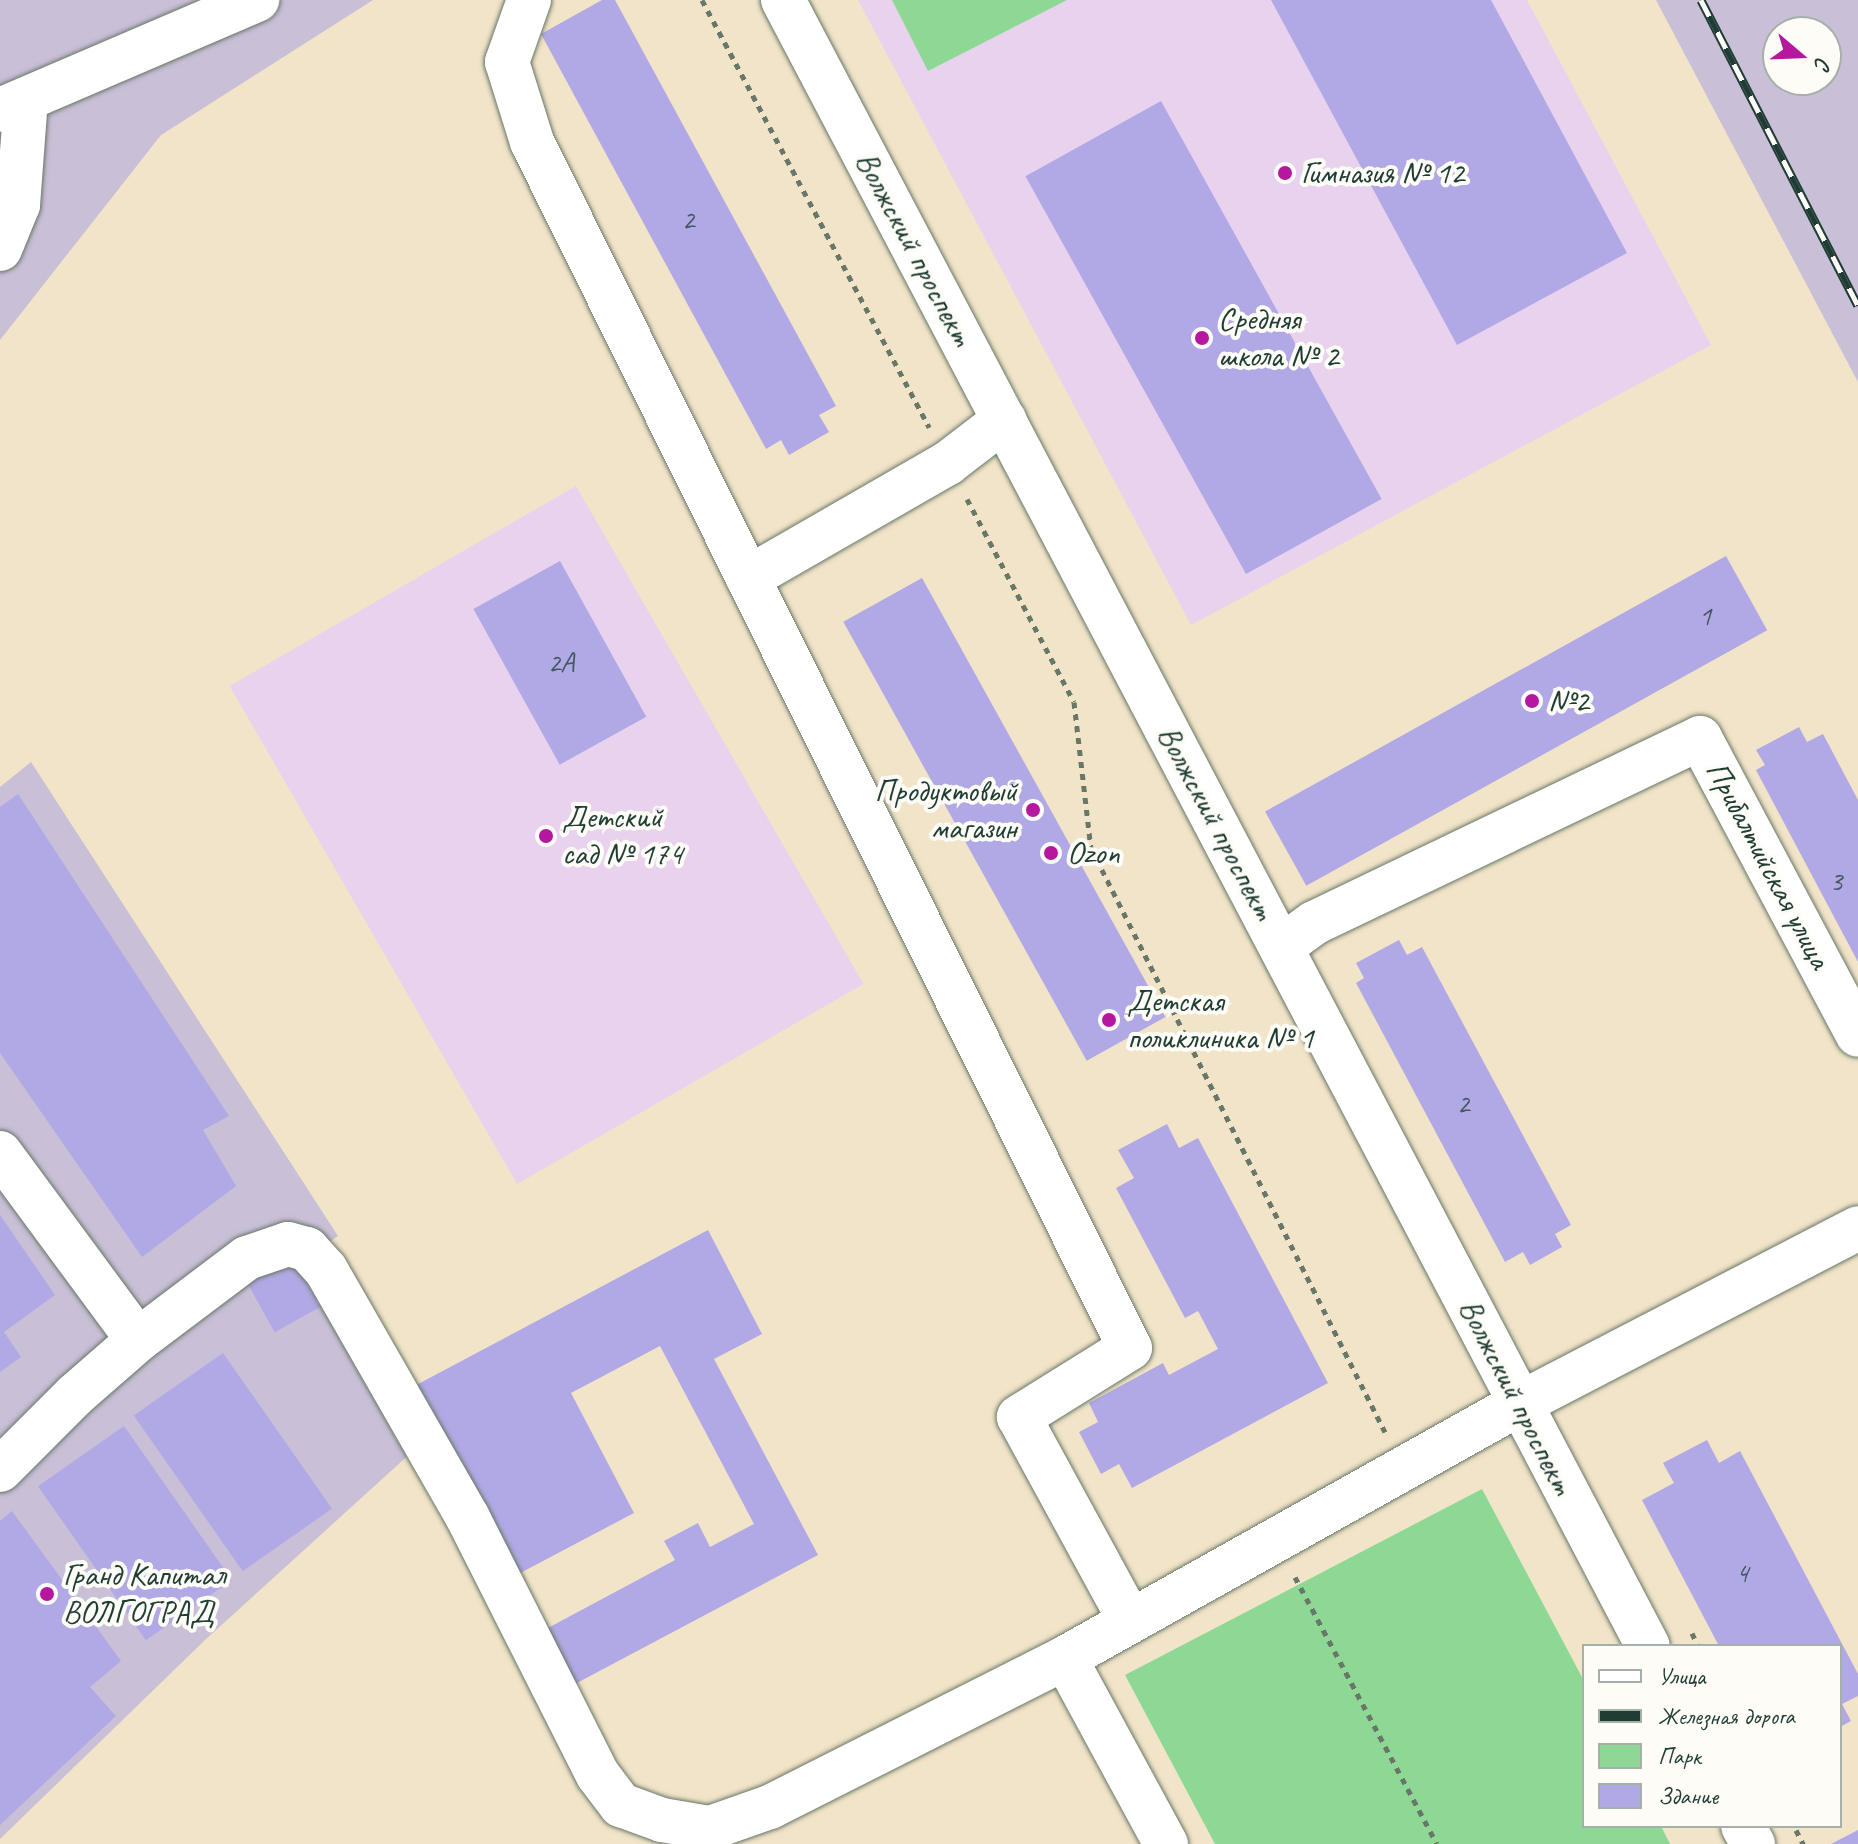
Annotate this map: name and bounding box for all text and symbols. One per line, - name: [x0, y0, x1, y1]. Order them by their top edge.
- north arrow: [1762, 16, 1842, 96]
- text: С: [1808, 53, 1838, 73]
- street label: Волжский проспект: [847, 145, 981, 353]
- place label: Гимназия № 12: [1301, 154, 1464, 192]
- marker: Гимназия № 12: [1276, 164, 1294, 182]
- house number: 2: [682, 203, 694, 237]
- place label: Средняя школа № 2: [1218, 301, 1339, 376]
- marker: Средняя школа № 2: [1193, 329, 1211, 347]
- house number: 1: [1699, 599, 1711, 633]
- house number: 2А: [548, 646, 574, 680]
- place label: №2: [1548, 682, 1589, 720]
- marker: №2: [1523, 692, 1541, 710]
- street label: Волжский проспект: [1149, 719, 1283, 927]
- street label: Прибалтийская улица: [1697, 754, 1839, 976]
- place label: Продуктовый магазин: [874, 773, 1017, 848]
- place label: Детский сад № 174: [562, 799, 683, 874]
- marker: Продуктовый магазин: [1024, 801, 1042, 819]
- marker: Детский сад № 174: [537, 827, 555, 845]
- place label: Ozon: [1067, 834, 1120, 872]
- marker: Ozon: [1042, 844, 1060, 862]
- house number: 3: [1830, 864, 1842, 898]
- place label: Детская поликлиника № 1: [1127, 983, 1314, 1058]
- marker: Детская поликлиника № 1: [1098, 1009, 1120, 1031]
- house number: 2: [1457, 1087, 1469, 1121]
- street label: Волжский проспект: [1450, 1293, 1582, 1501]
- house number: 4: [1736, 1556, 1748, 1590]
- place label: Гранд Капитал ВОЛГОГРАД: [63, 1557, 226, 1632]
- marker: Гранд Капитал ВОЛГОГРАД: [38, 1585, 56, 1603]
- legend: [1582, 1644, 1842, 1828]
- text: Улица: [1658, 1661, 1706, 1691]
- text: Железная дорога: [1658, 1701, 1795, 1731]
- text: Парк: [1658, 1741, 1701, 1771]
- text: Здание: [1658, 1781, 1718, 1811]

